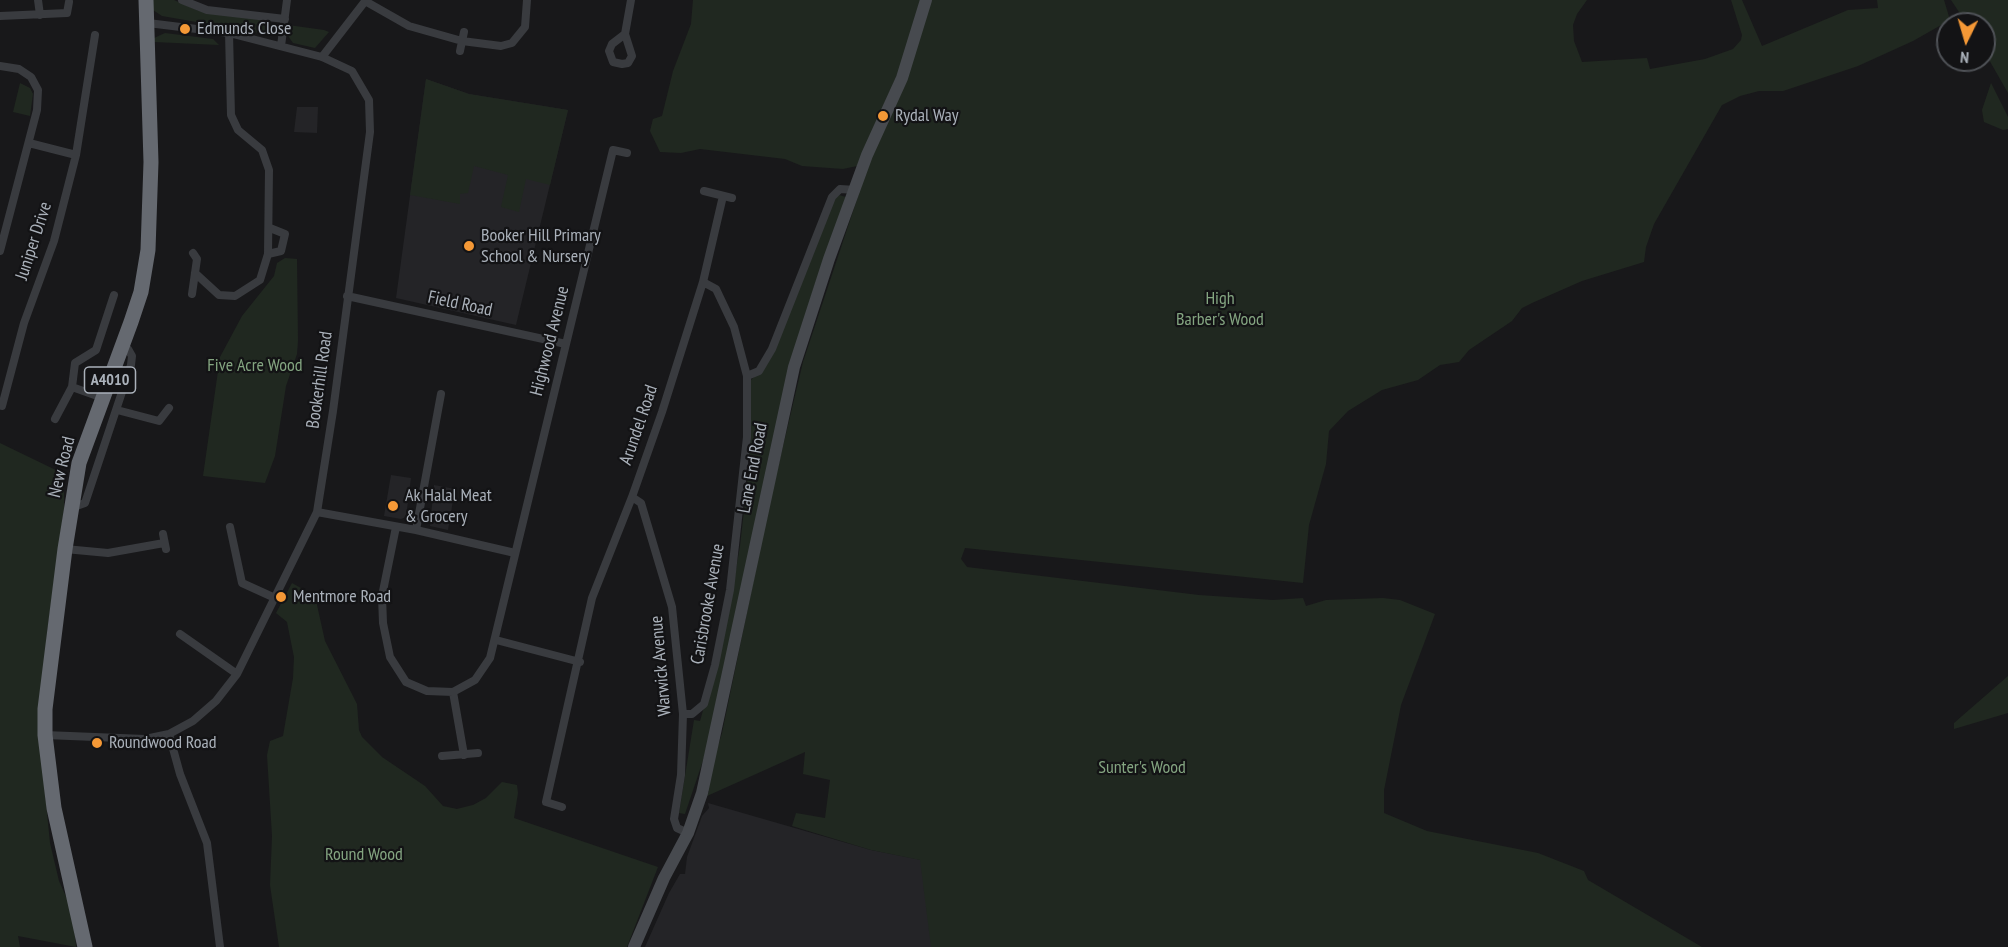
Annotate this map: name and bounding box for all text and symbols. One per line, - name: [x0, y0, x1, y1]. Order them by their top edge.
- north arrow: [1936, 12, 1996, 72]
- place label: Edmunds Close: [197, 18, 291, 40]
- marker: Edmunds Close: [178, 22, 192, 36]
- text: N: [1959, 48, 1970, 68]
- place label: Rydal Way: [895, 105, 958, 127]
- marker: Rydal Way: [876, 109, 890, 123]
- street label: Juniper Drive: [11, 199, 57, 283]
- place label: Booker Hill Primary School & Nursery: [481, 225, 601, 268]
- marker: Booker Hill Primary School & Nursery: [462, 239, 476, 253]
- street label: Highwood Avenue: [526, 284, 574, 398]
- street label: Field Road: [426, 287, 494, 321]
- park label: High Barber's Wood: [1176, 288, 1264, 330]
- street label: Bookerhill Road: [302, 330, 338, 430]
- park label: Five Acre Wood: [207, 355, 303, 377]
- road number: A4010: [84, 367, 136, 393]
- street label: Arundel Road: [615, 382, 663, 468]
- street label: Lane End Road: [734, 421, 772, 515]
- street label: New Road: [44, 434, 80, 500]
- place label: Ak Halal Meat & Grocery: [405, 485, 492, 528]
- marker: Ak Halal Meat & Grocery: [386, 499, 400, 513]
- street label: Carisbrooke Avenue: [687, 542, 729, 666]
- place label: Mentmore Road: [293, 586, 391, 608]
- marker: Mentmore Road: [274, 590, 288, 604]
- street label: Warwick Avenue: [646, 615, 676, 717]
- place label: Roundwood Road: [109, 732, 217, 754]
- marker: Roundwood Road: [90, 736, 104, 750]
- park label: Sunter's Wood: [1098, 757, 1186, 779]
- park label: Round Wood: [325, 844, 403, 866]

